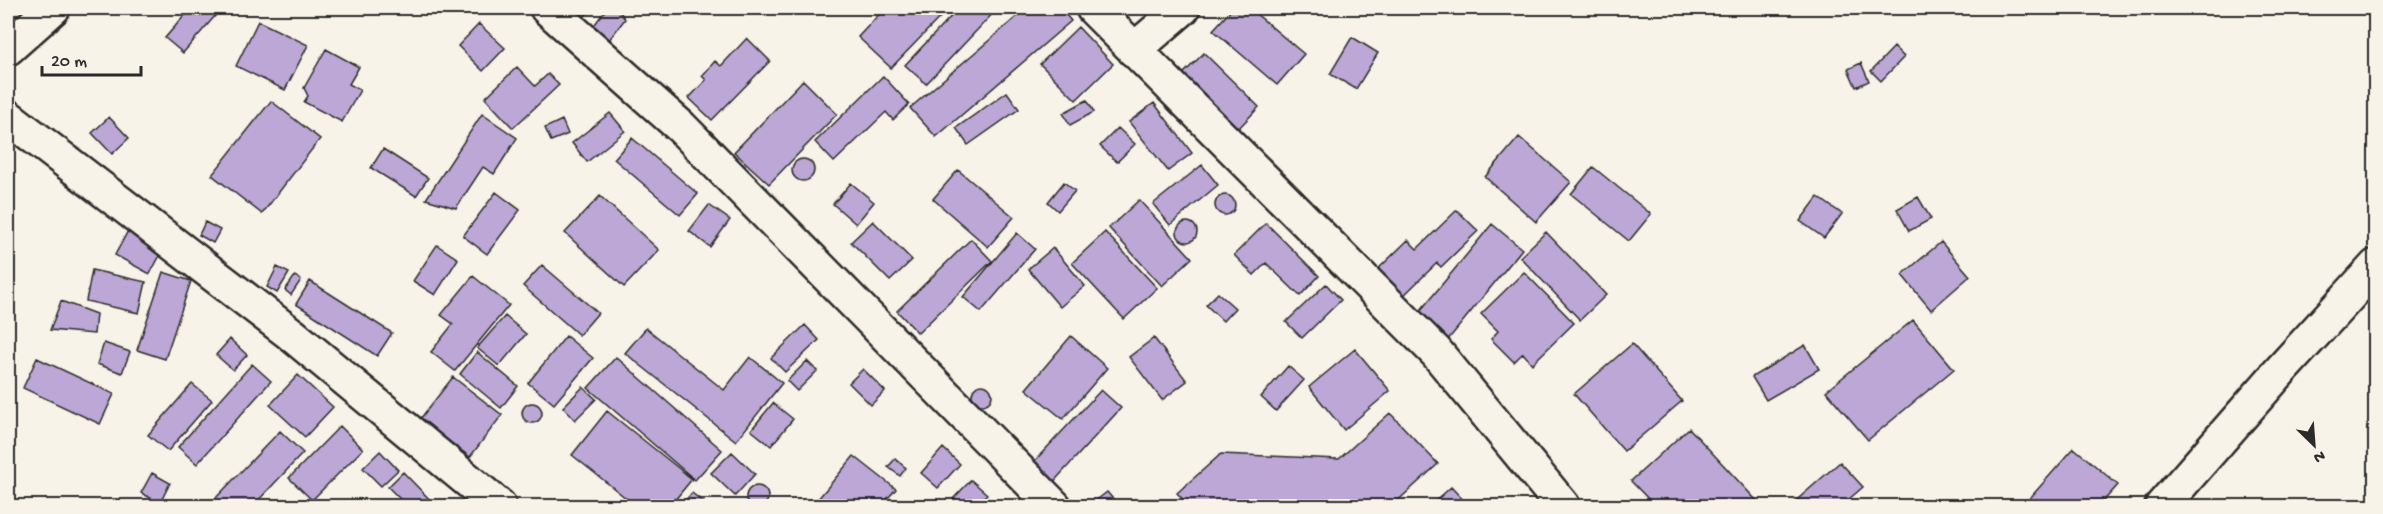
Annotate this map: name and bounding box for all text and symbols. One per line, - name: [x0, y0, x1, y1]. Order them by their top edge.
- scale bar: [42, 39, 141, 77]
- text: 20 m: [51, 52, 87, 73]
- north arrow: [2284, 415, 2344, 475]
- text: N: [2310, 445, 2328, 466]

